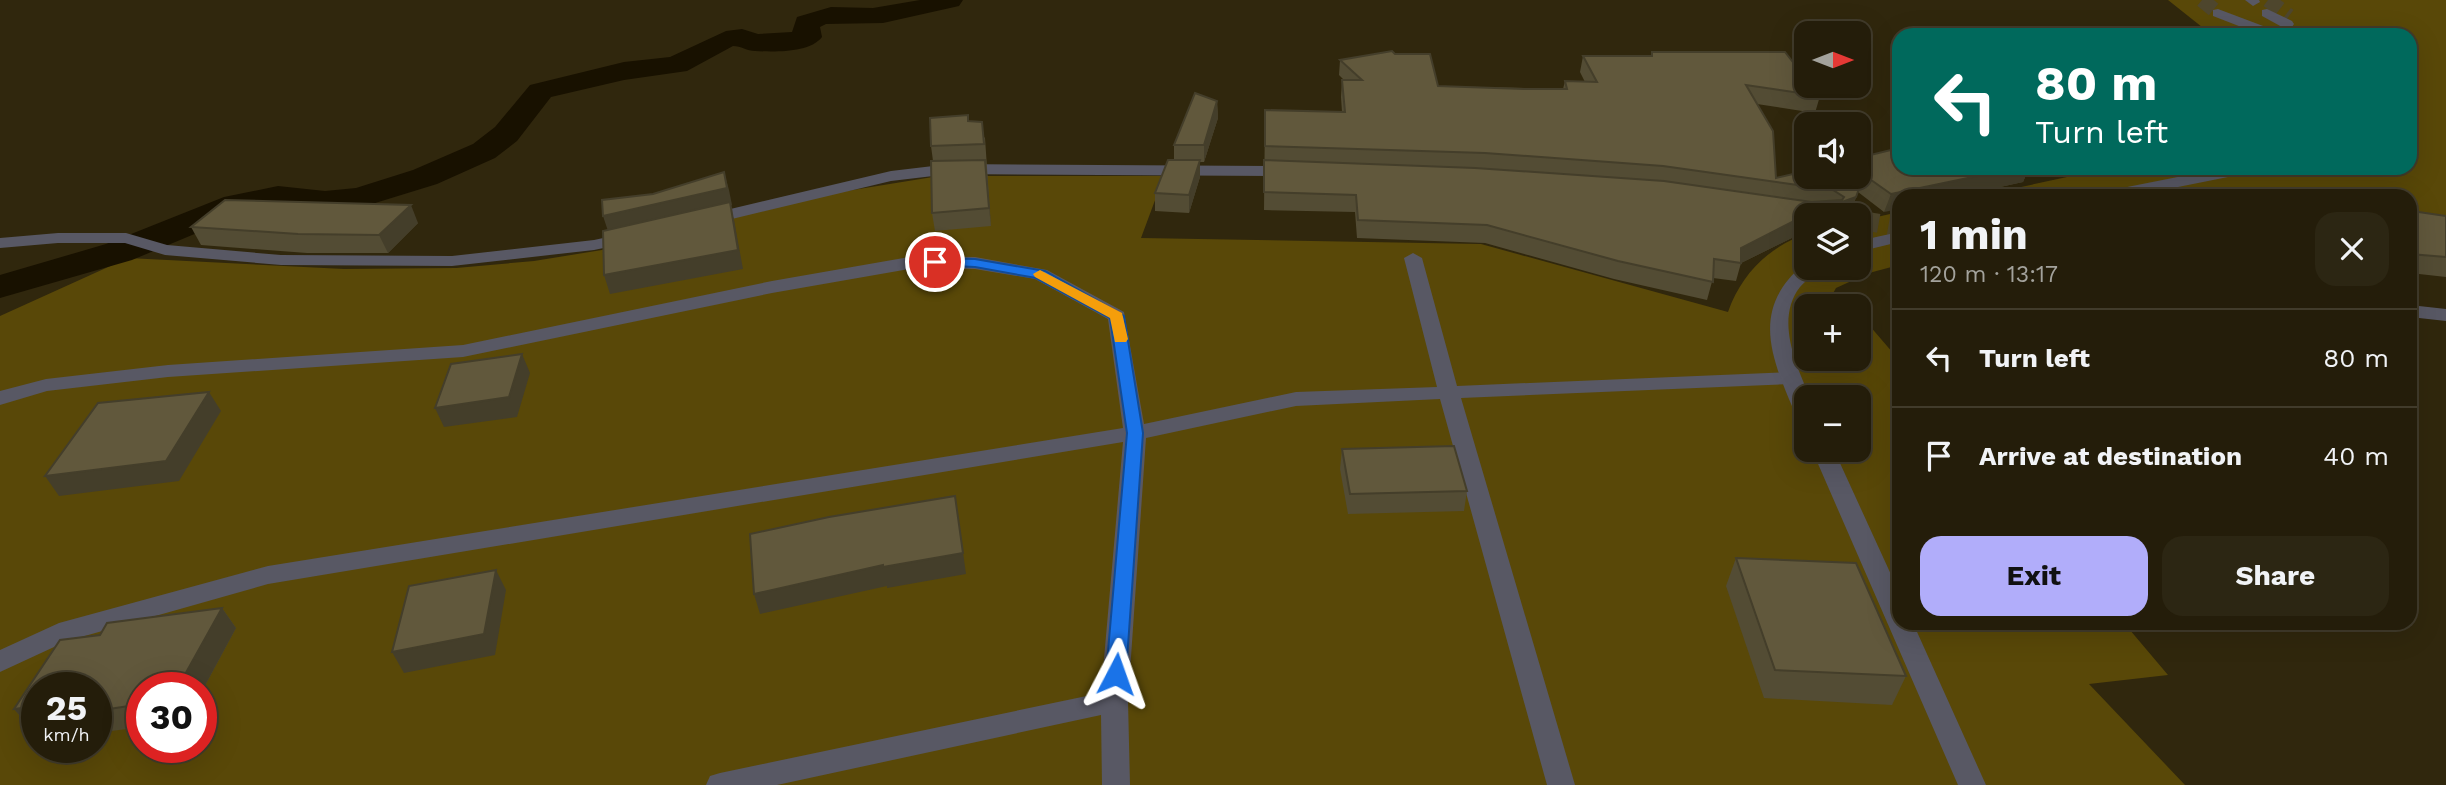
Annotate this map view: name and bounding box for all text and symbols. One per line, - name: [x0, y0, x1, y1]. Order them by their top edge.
- north arrow: [1794, 21, 1871, 98]
- map controls: [1794, 21, 1871, 462]
- text: 80 m: [2035, 54, 2157, 112]
- icon: left: [1920, 56, 2011, 147]
- button: sound: [1794, 112, 1871, 189]
- text: Turn left: [2035, 113, 2168, 151]
- button: layers: [1794, 203, 1871, 280]
- text: 1 min: [1920, 210, 2028, 259]
- button: close: [2315, 212, 2389, 286]
- pin: [905, 232, 965, 292]
- icon: arrive: [916, 243, 954, 281]
- text: 120 m · 13:17: [1920, 261, 2058, 288]
- button: +: [1794, 294, 1871, 371]
- icon: left: [1920, 339, 1958, 377]
- text: Turn left: [1979, 343, 2090, 373]
- text: 80 m: [2323, 343, 2389, 373]
- button: −: [1794, 385, 1871, 462]
- icon: arrive: [1920, 437, 1958, 475]
- text: Arrive at destination: [1979, 441, 2242, 471]
- text: 40 m: [2323, 441, 2389, 471]
- button: Exit: [1920, 536, 2148, 616]
- button: Share: [2162, 536, 2389, 616]
- position arrow: [1079, 637, 1153, 711]
- speed limit sign: 30: [126, 672, 217, 763]
- text: 25: [46, 687, 87, 729]
- text: km/h: [43, 724, 90, 745]

